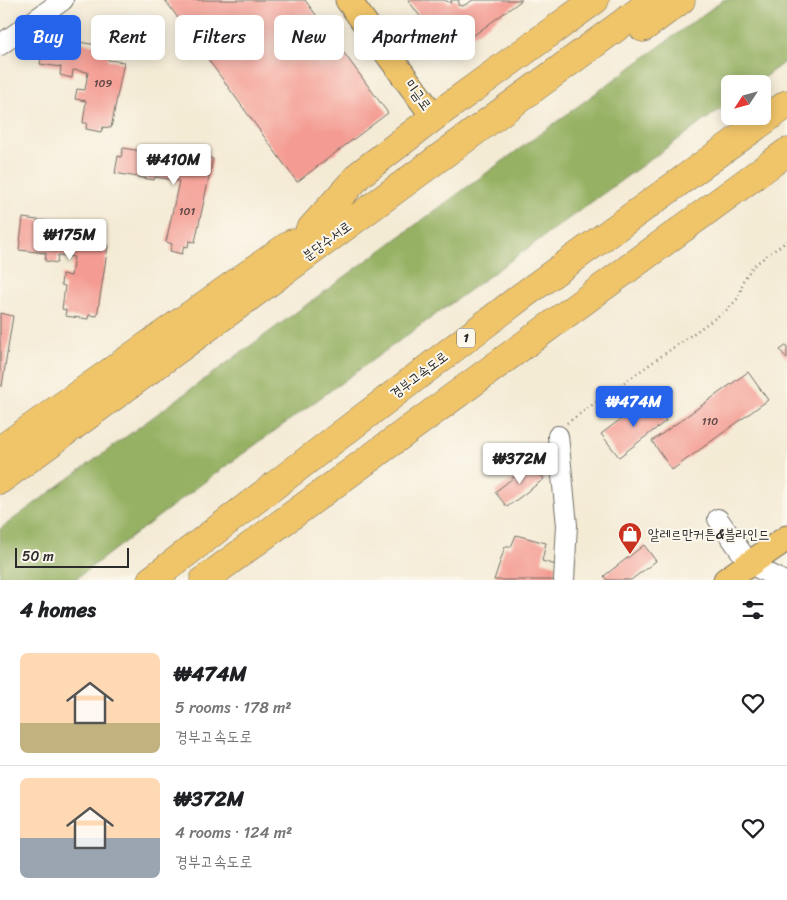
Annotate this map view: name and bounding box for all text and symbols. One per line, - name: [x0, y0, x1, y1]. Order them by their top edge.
- chip: Buy: [15, 15, 81, 60]
- chip: Rent: [91, 15, 165, 60]
- chip: Filters: [175, 15, 264, 60]
- chip: New: [274, 15, 344, 60]
- chip: Apartment: [354, 15, 475, 60]
- house number: 109: [94, 74, 112, 93]
- street label: 미금로: [398, 74, 438, 116]
- north arrow: [721, 75, 771, 125]
- map controls: [721, 75, 771, 125]
- pin: ₩410M: [139, 144, 209, 186]
- text: ₩410M: [148, 145, 200, 174]
- house number: 101: [179, 202, 195, 221]
- street label: 분당수서로: [297, 214, 357, 268]
- pin: ₩175M: [35, 218, 105, 261]
- text: ₩175M: [44, 220, 96, 249]
- road number: 1: [457, 328, 475, 348]
- street label: 경부고속도로: [384, 345, 454, 405]
- pin: ₩474M: [599, 386, 669, 428]
- text: ₩474M: [607, 387, 661, 416]
- house number: 110: [702, 412, 718, 431]
- pin: ₩372M: [485, 442, 555, 485]
- text: ₩372M: [494, 444, 546, 473]
- shop icon: 알레르만커튼&블라인드: [617, 521, 643, 555]
- place label: 알레르만커튼&블라인드: [648, 522, 770, 547]
- text: 50 m: [22, 544, 54, 569]
- scale bar: [15, 545, 129, 568]
- text: 4 homes: [20, 591, 96, 629]
- icon: filters: [739, 596, 767, 624]
- text: ₩474M: [175, 655, 247, 693]
- icon: home: [60, 673, 120, 733]
- icon: heart: [739, 689, 767, 717]
- text: 5 rooms · 178 m²: [175, 693, 292, 722]
- text: 경부고속도로: [175, 722, 252, 751]
- text: ₩372M: [175, 780, 244, 818]
- icon: home: [60, 798, 120, 858]
- icon: heart: [739, 814, 767, 842]
- text: 4 rooms · 124 m²: [175, 818, 292, 847]
- text: 경부고속도로: [175, 847, 252, 876]

